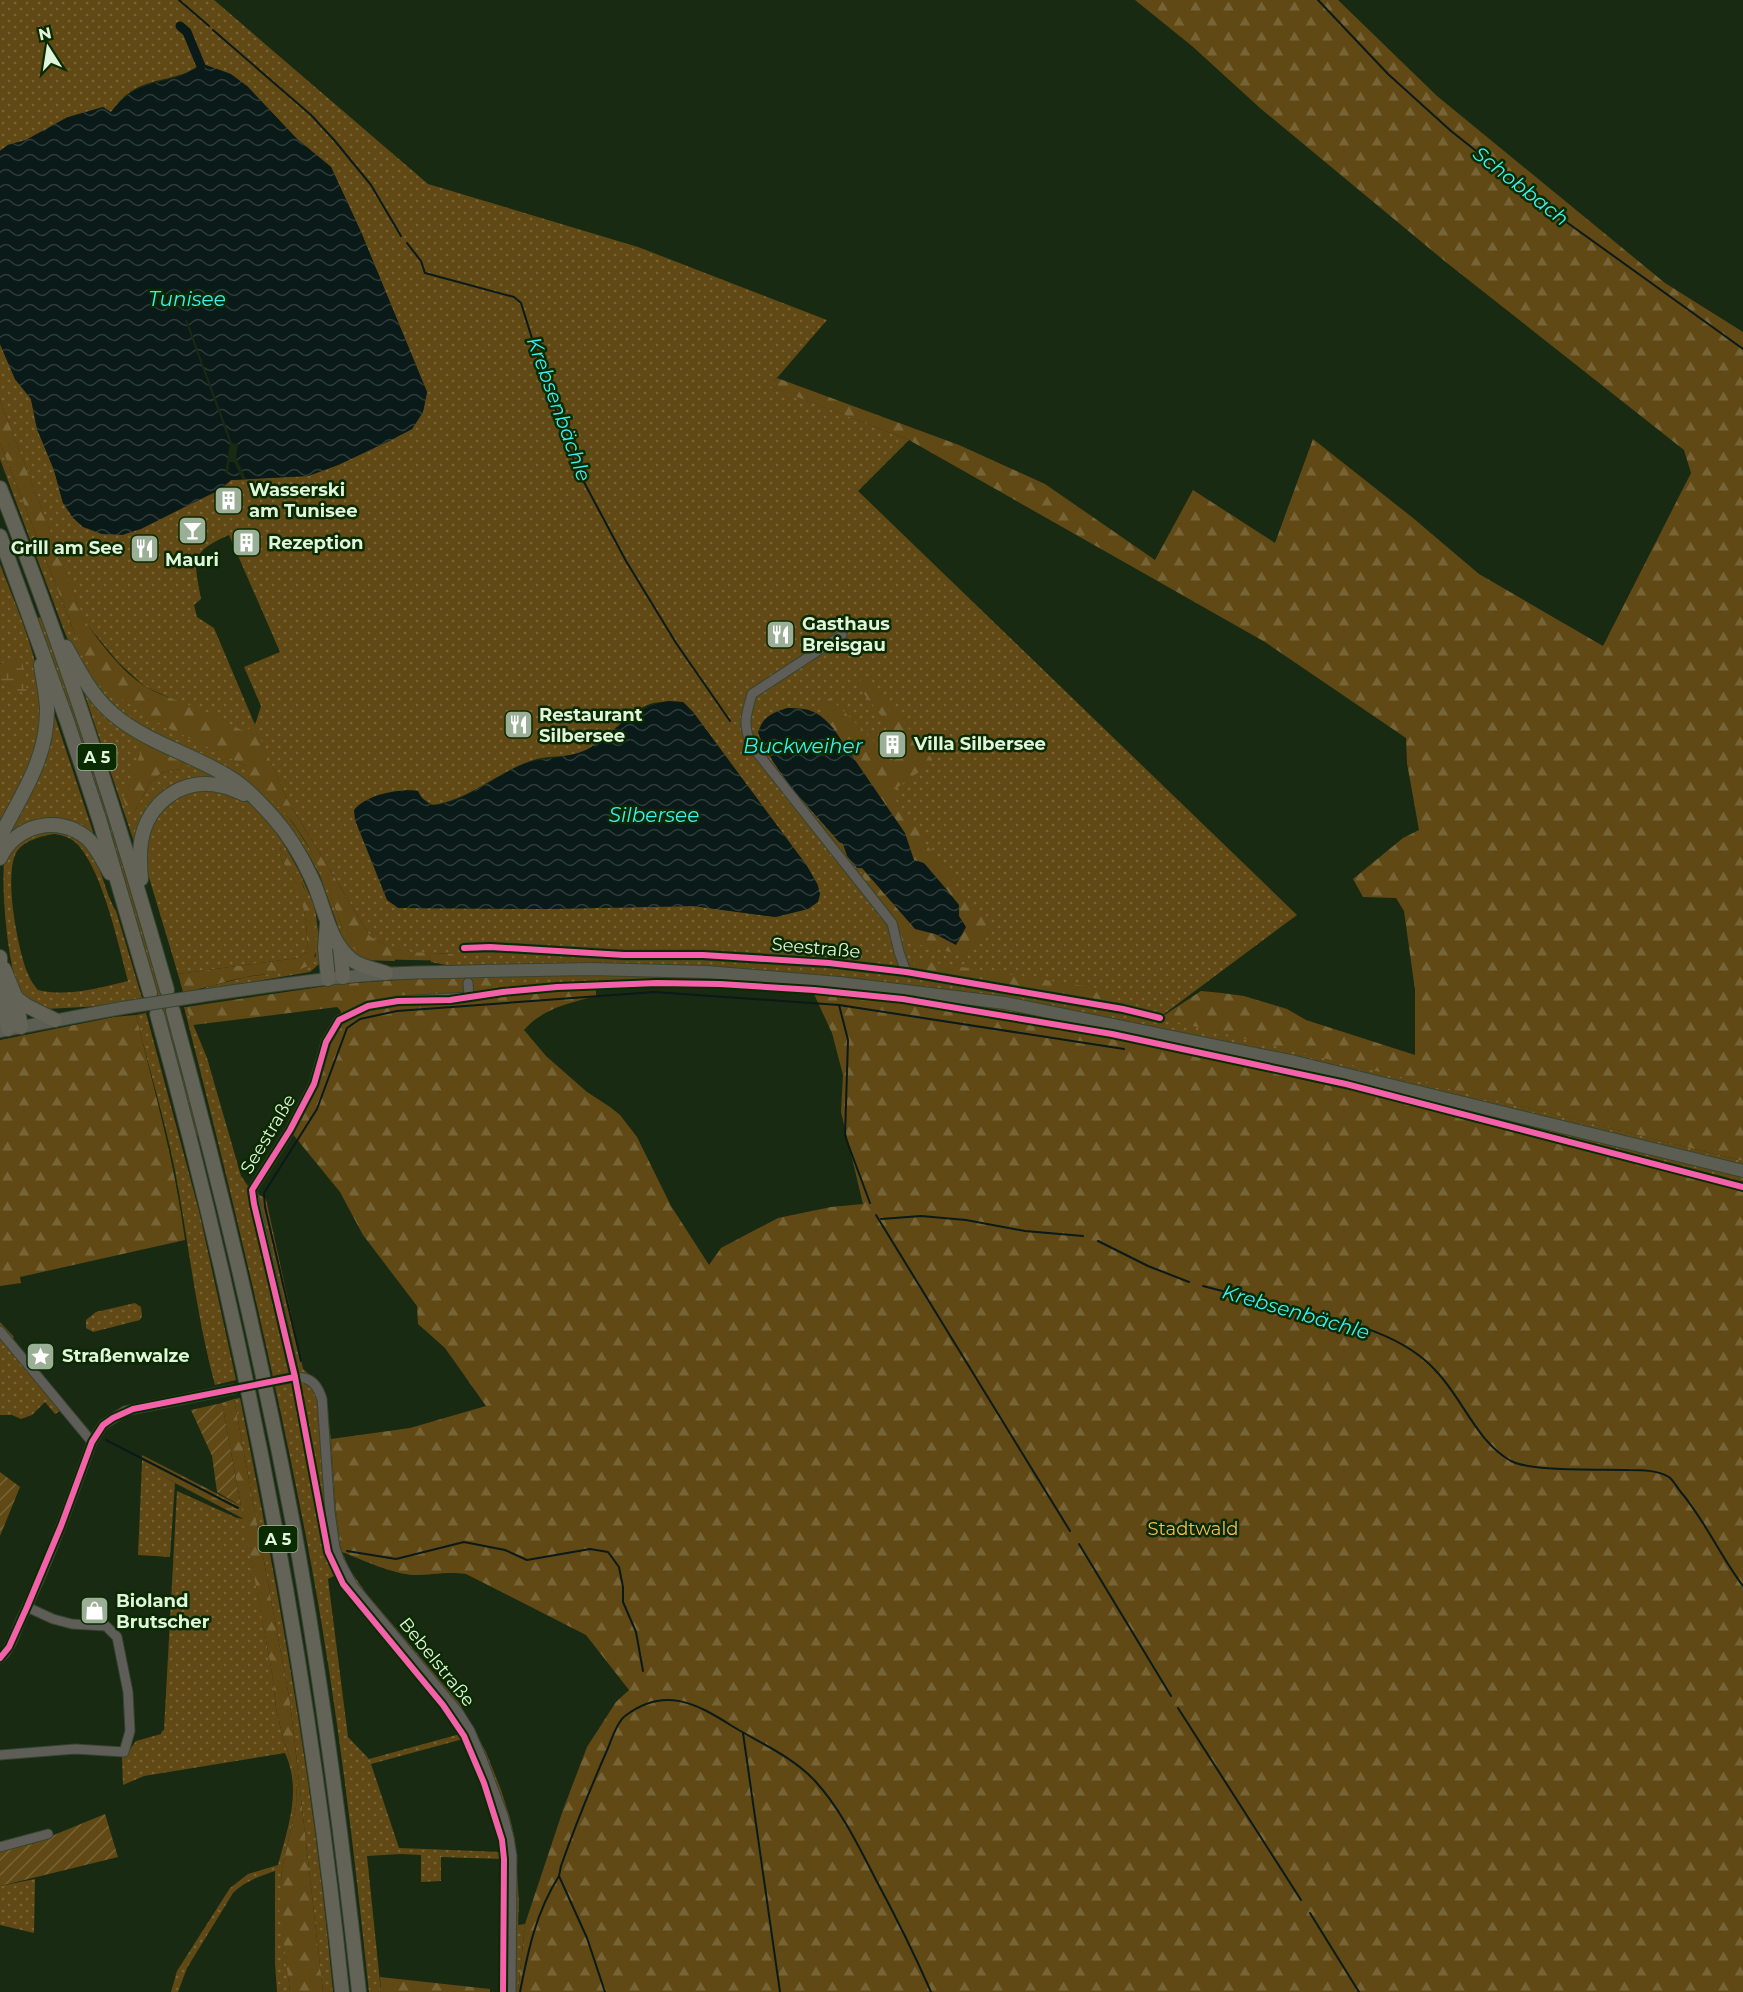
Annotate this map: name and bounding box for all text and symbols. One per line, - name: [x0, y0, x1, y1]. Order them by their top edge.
- north arrow: [18, 18, 78, 78]
- text: N: [37, 23, 53, 44]
- water label: Schobbach: [1468, 141, 1574, 231]
- water label: Tunisee: [148, 287, 226, 311]
- water label: Krebsenbächle: [522, 333, 596, 485]
- place label: Wasserski am Tunisee: [249, 479, 358, 522]
- building icon: Wasserski am Tunisee: [212, 484, 244, 516]
- bar icon: Mauri: [176, 515, 208, 547]
- building icon: Rezeption: [231, 527, 263, 559]
- restaurant icon: Grill am See: [128, 532, 160, 564]
- place label: Rezeption: [268, 532, 363, 554]
- place label: Grill am See: [11, 537, 123, 559]
- place label: Mauri: [165, 549, 219, 571]
- place label: Gasthaus Breisgau: [802, 613, 890, 656]
- restaurant icon: Gasthaus Breisgau: [765, 618, 797, 650]
- place label: Restaurant Silbersee: [539, 704, 643, 747]
- restaurant icon: Restaurant Silbersee: [502, 709, 534, 741]
- building icon: Villa Silbersee: [877, 728, 909, 760]
- place label: Villa Silbersee: [913, 733, 1046, 755]
- water label: Buckweiher: [743, 734, 864, 758]
- road number: A 5: [78, 744, 116, 770]
- water label: Silbersee: [609, 803, 699, 827]
- street label: Seestraße: [771, 933, 861, 963]
- street label: Seestraße: [236, 1090, 300, 1178]
- water label: Krebsenbächle: [1220, 1280, 1372, 1344]
- place icon: Straßenwalze: [25, 1340, 57, 1372]
- place label: Straßenwalze: [62, 1345, 190, 1367]
- park label: Stadtwald: [1148, 1518, 1238, 1540]
- road number: A 5: [258, 1526, 298, 1552]
- place label: Bioland Brutscher: [116, 1590, 210, 1633]
- shop icon: Bioland Brutscher: [79, 1595, 111, 1627]
- street label: Bebelstraße: [394, 1613, 480, 1711]

